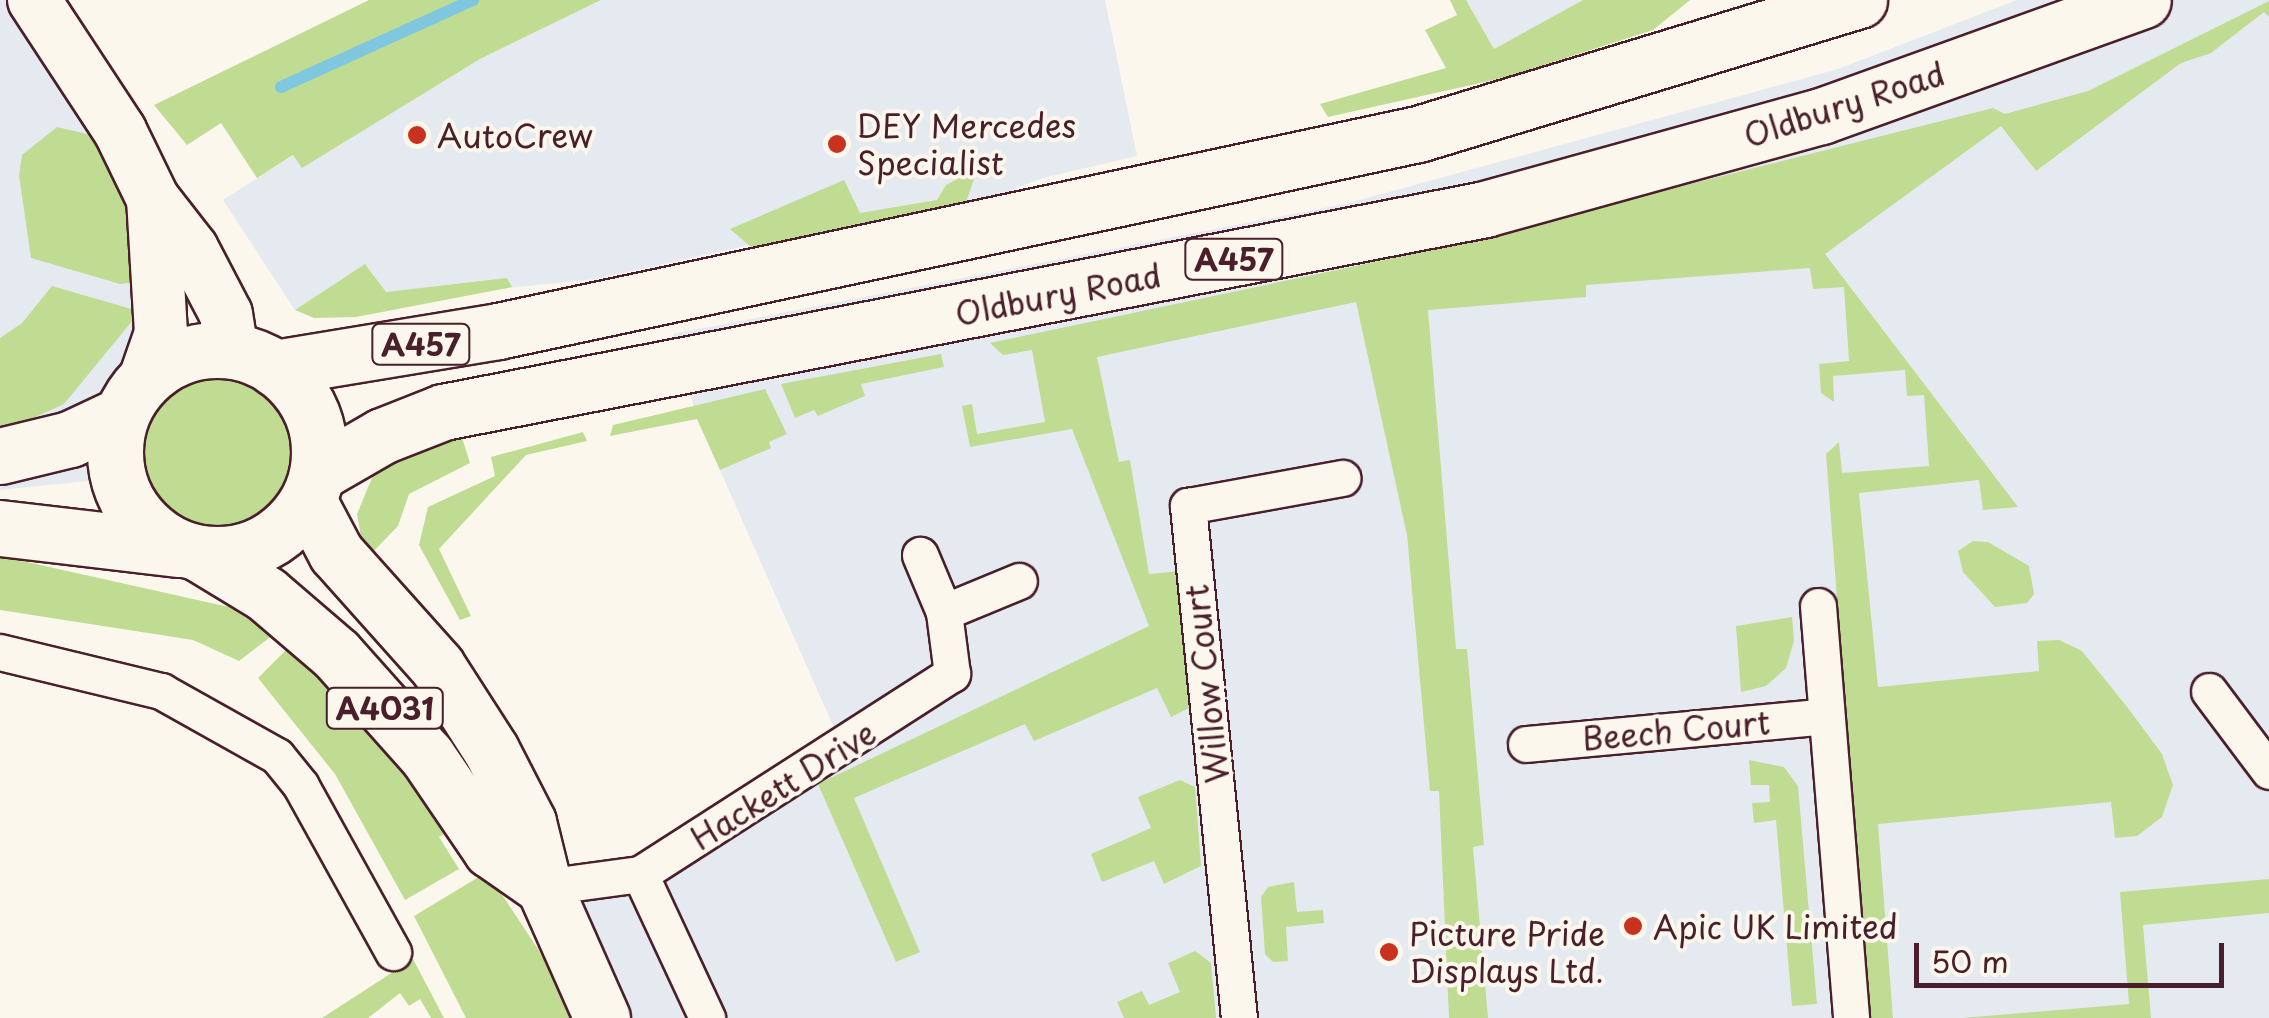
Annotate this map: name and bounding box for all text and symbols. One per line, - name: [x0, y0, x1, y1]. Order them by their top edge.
- street label: Oldbury Road: [1738, 53, 1950, 155]
- place label: DEY Mercedes Specialist: [857, 107, 1080, 182]
- place label: AutoCrew: [437, 116, 593, 154]
- marker: AutoCrew: [406, 124, 428, 146]
- marker: DEY Mercedes Specialist: [826, 133, 848, 155]
- road number: A457: [1184, 234, 1284, 284]
- street label: Oldbury Road: [951, 255, 1165, 333]
- road number: A457: [371, 319, 471, 369]
- street label: Willow Court: [1176, 583, 1236, 785]
- road number: A4031: [325, 683, 445, 733]
- street label: Beech Court: [1581, 703, 1771, 757]
- street label: Hackett Drive: [683, 712, 883, 858]
- place label: Apic UK Limited: [1653, 907, 1904, 945]
- place label: Picture Pride Displays Ltd.: [1409, 915, 1606, 990]
- marker: Apic UK Limited: [1622, 915, 1644, 937]
- scale bar: [1919, 923, 2229, 985]
- text: 50 m: [1931, 938, 2009, 983]
- marker: Picture Pride Displays Ltd.: [1378, 941, 1400, 963]

